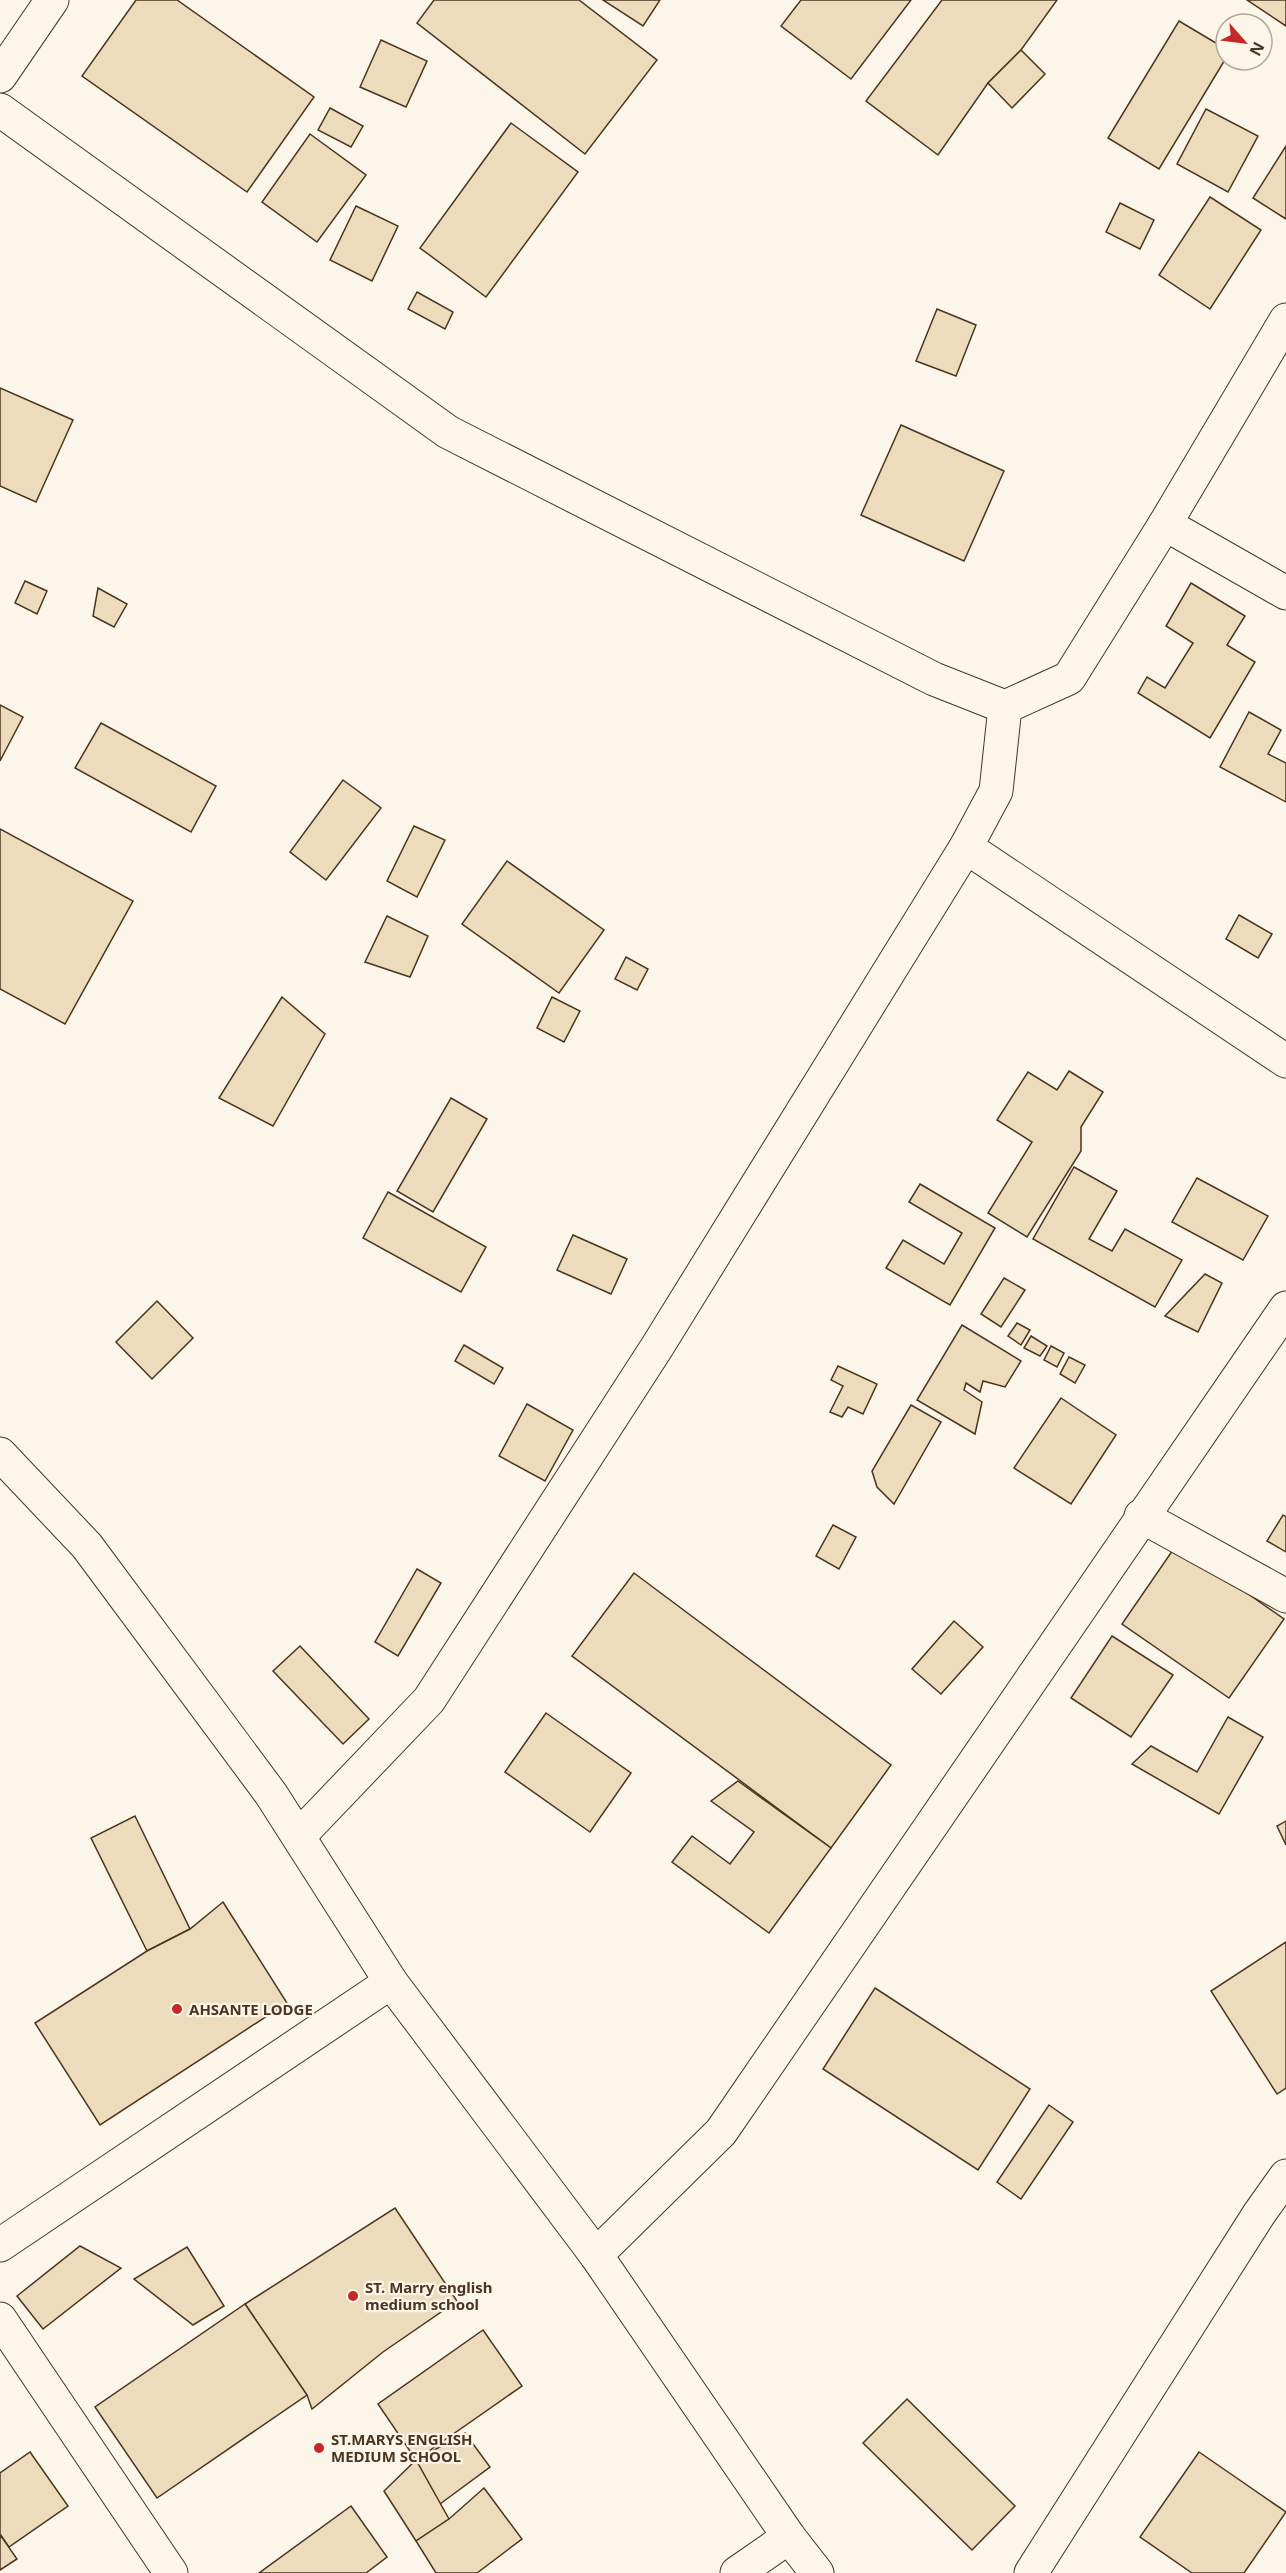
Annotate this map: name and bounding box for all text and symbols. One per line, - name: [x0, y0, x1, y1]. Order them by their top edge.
- north arrow: [1214, 12, 1274, 72]
- text: N: [1244, 38, 1270, 60]
- place label: AHSANTE LODGE: [189, 1999, 313, 2019]
- marker: AHSANTE LODGE: [170, 2002, 184, 2016]
- place label: ST. Marry english medium school: [365, 2277, 493, 2314]
- marker: ST. Marry english medium school: [346, 2289, 360, 2303]
- place label: ST.MARYS ENGLISH MEDIUM SCHOOL: [331, 2429, 473, 2466]
- marker: ST.MARYS ENGLISH MEDIUM SCHOOL: [312, 2441, 326, 2455]

